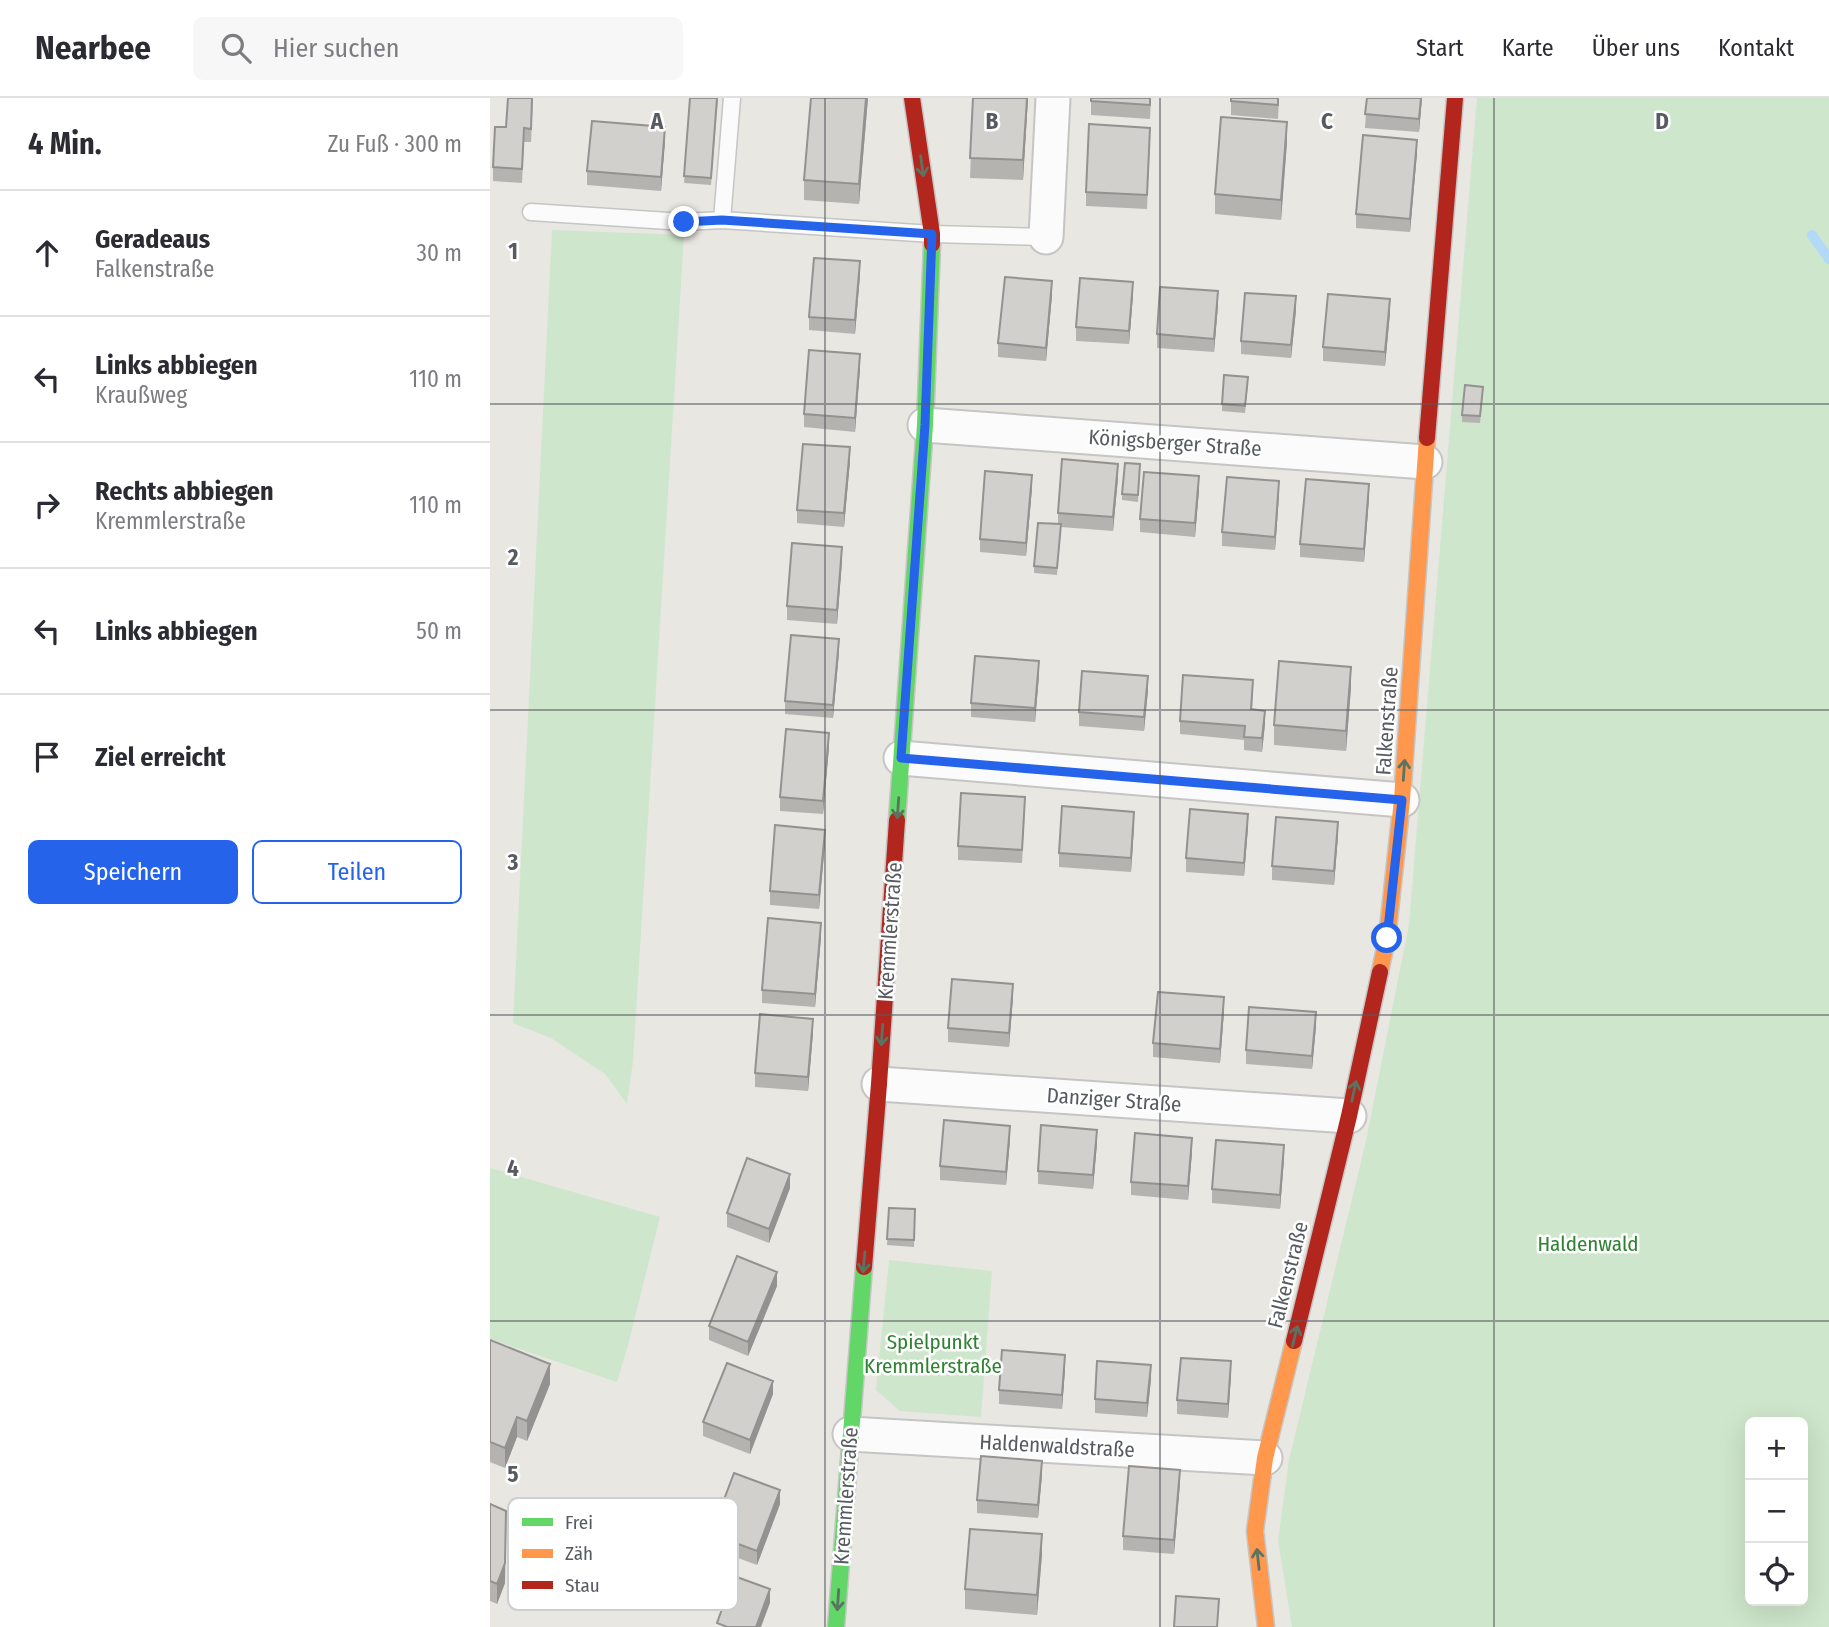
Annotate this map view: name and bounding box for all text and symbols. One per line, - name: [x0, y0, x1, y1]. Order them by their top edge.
- search box: [193, 17, 683, 80]
- text: Nearbee: [35, 28, 151, 68]
- icon: search: [217, 29, 255, 67]
- text: Hier suchen: [273, 33, 400, 64]
- text: Start: [1416, 34, 1464, 62]
- text: Karte: [1502, 34, 1554, 62]
- text: Über uns: [1592, 34, 1680, 62]
- text: Kontakt: [1718, 34, 1794, 62]
- text: A: [650, 107, 664, 135]
- text: B: [986, 107, 999, 135]
- text: C: [1321, 107, 1333, 135]
- text: D: [1655, 107, 1669, 135]
- text: 4 Min.: [28, 126, 102, 162]
- text: Zu Fuß · 300 m: [327, 130, 462, 158]
- one-way arrow: [916, 154, 929, 176]
- route end: [668, 206, 699, 237]
- text: Geradeaus: [95, 224, 210, 255]
- icon: ahead: [28, 234, 66, 272]
- text: 1: [508, 237, 518, 265]
- text: 30 m: [417, 239, 462, 267]
- text: Falkenstraße: [95, 255, 214, 283]
- text: Links abbiegen: [95, 350, 258, 381]
- icon: left: [28, 360, 66, 398]
- text: 110 m: [409, 365, 462, 393]
- text: Kraußweg: [95, 381, 187, 409]
- street label: Königsberger Straße: [1088, 424, 1262, 462]
- text: Rechts abbiegen: [95, 476, 274, 507]
- icon: right: [28, 486, 66, 524]
- text: 110 m: [409, 491, 462, 519]
- text: Kremmlerstraße: [95, 507, 246, 535]
- text: 2: [507, 543, 519, 571]
- icon: left: [28, 612, 66, 650]
- text: Links abbiegen: [95, 616, 258, 647]
- text: 50 m: [416, 617, 462, 645]
- street label: Falkenstraße: [1370, 666, 1404, 776]
- icon: arrive: [28, 738, 66, 776]
- text: Ziel erreicht: [95, 742, 226, 773]
- one-way arrow: [1398, 759, 1411, 782]
- one-way arrow: [891, 796, 904, 819]
- button: Speichern: [28, 840, 238, 904]
- button: Teilen: [252, 840, 462, 904]
- text: 3: [507, 848, 519, 876]
- street label: Kremmlerstraße: [872, 861, 908, 1001]
- route start: [1371, 922, 1402, 953]
- one-way arrow: [876, 1023, 889, 1046]
- one-way arrow: [1348, 1080, 1362, 1103]
- street label: Danziger Straße: [1046, 1082, 1182, 1118]
- text: 4: [507, 1154, 519, 1182]
- street label: Falkenstraße: [1262, 1219, 1314, 1331]
- park label: Haldenwald: [1537, 1231, 1639, 1257]
- one-way arrow: [857, 1250, 870, 1272]
- one-way arrow: [1289, 1325, 1302, 1348]
- park label: Spielpunkt Kremmlerstraße: [864, 1329, 1002, 1379]
- map controls: [1745, 1417, 1808, 1606]
- button: +: [1745, 1417, 1808, 1480]
- street label: Kremmlerstraße: [828, 1426, 864, 1566]
- street label: Haldenwaldstraße: [979, 1429, 1135, 1463]
- text: 5: [507, 1460, 519, 1488]
- button: −: [1745, 1480, 1808, 1543]
- legend: [508, 1498, 738, 1610]
- text: Frei: [565, 1511, 593, 1534]
- text: Zäh: [565, 1542, 593, 1565]
- button: locate: [1745, 1543, 1808, 1606]
- one-way arrow: [1252, 1548, 1265, 1571]
- text: Stau: [565, 1574, 600, 1597]
- one-way arrow: [831, 1588, 844, 1611]

